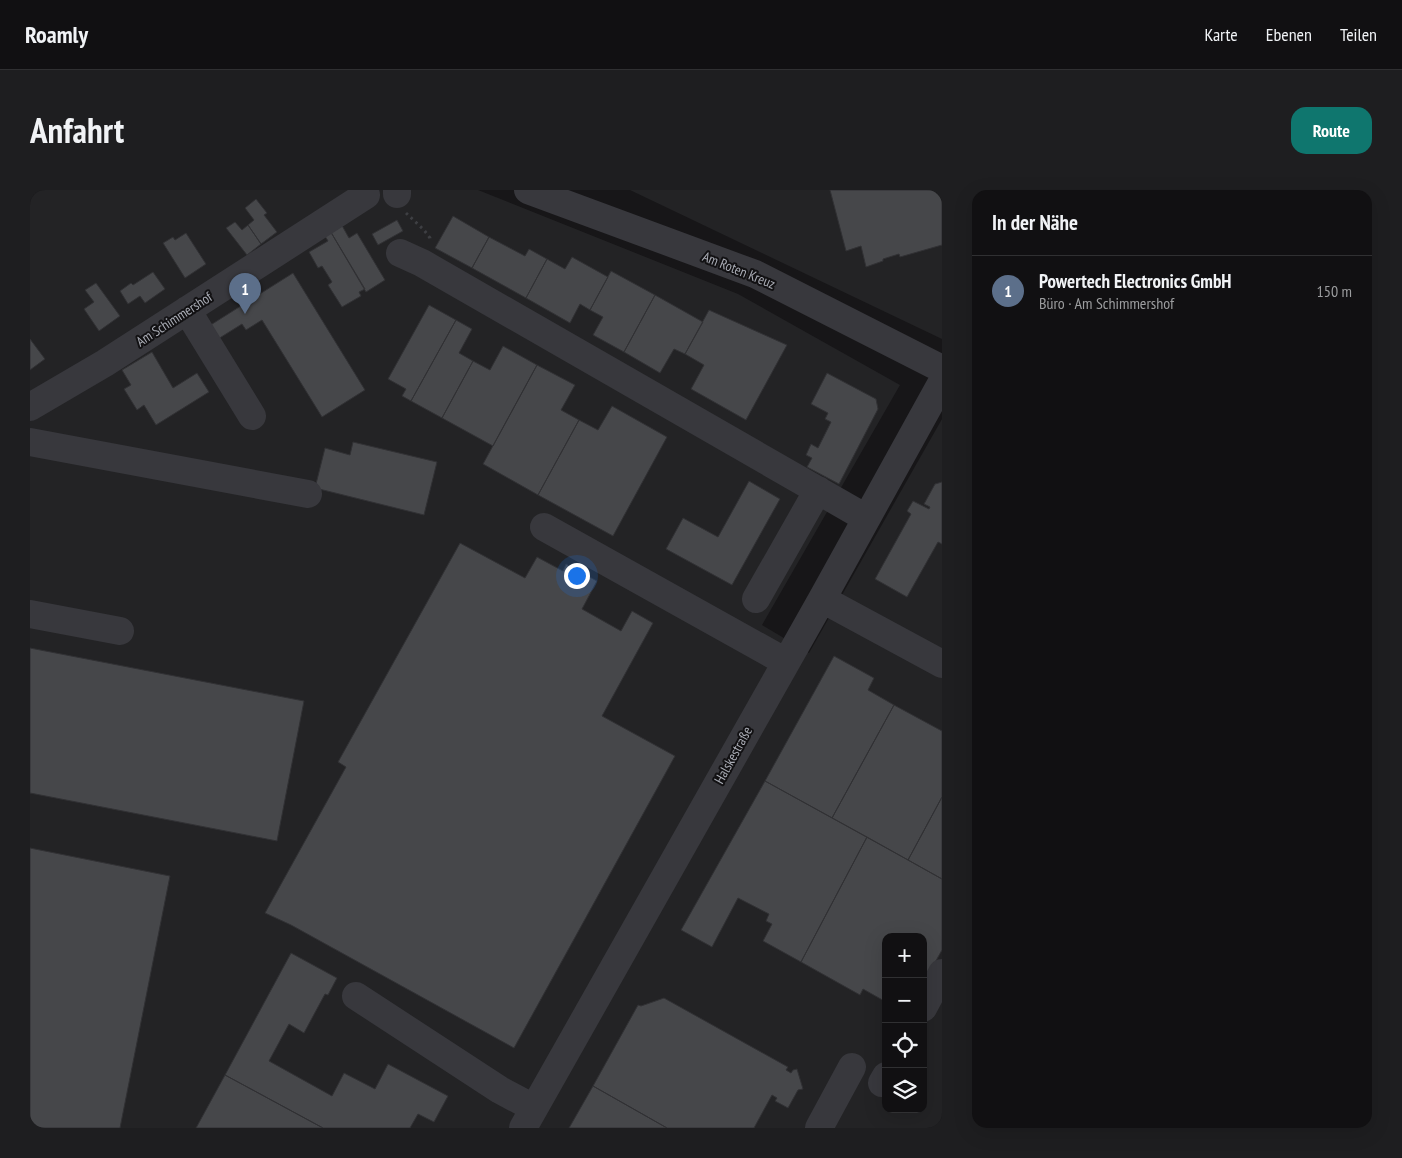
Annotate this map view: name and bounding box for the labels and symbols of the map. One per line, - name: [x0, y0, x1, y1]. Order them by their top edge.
- street label: Am Roten Kreuz: [700, 247, 778, 293]
- pin: 1: [229, 273, 261, 314]
- street label: Am Schimmershof: [133, 288, 216, 350]
- your location: [564, 563, 590, 589]
- street label: Halskestraße: [710, 723, 756, 787]

